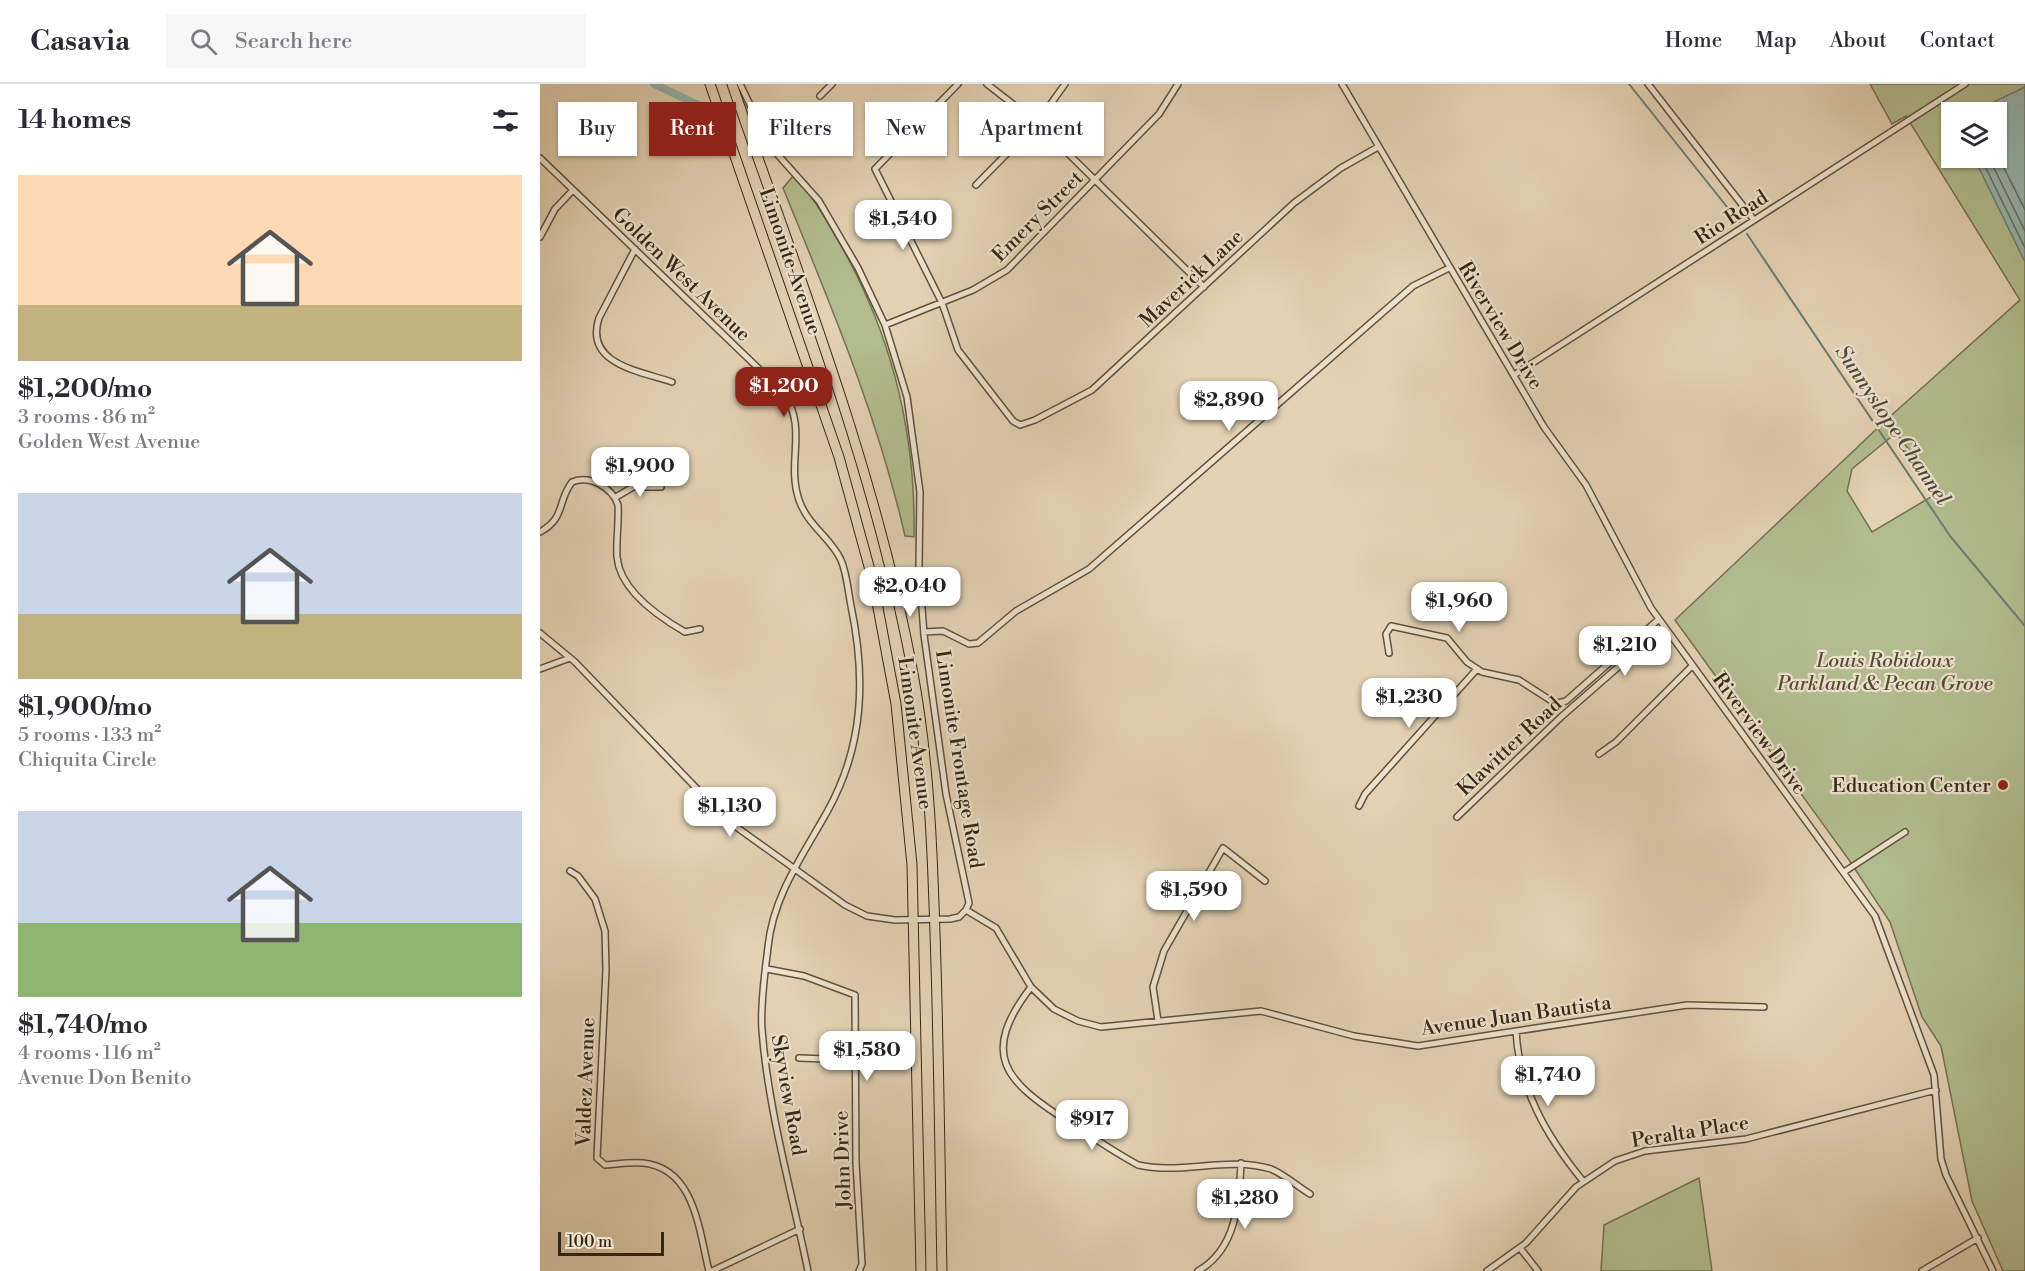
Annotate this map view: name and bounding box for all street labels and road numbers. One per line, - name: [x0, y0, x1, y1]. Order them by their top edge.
- street label: Emery Street: [987, 166, 1089, 268]
- street label: Limonite Avenue: [753, 185, 826, 338]
- street label: Rio Road: [1691, 185, 1774, 251]
- street label: Golden West Avenue: [607, 203, 755, 347]
- street label: Maverick Lane: [1135, 225, 1249, 334]
- street label: Riverview Drive: [1452, 257, 1548, 394]
- street label: Limonite Frontage Road: [929, 648, 988, 871]
- street label: Limonite Avenue: [891, 655, 938, 811]
- street label: Riverview Drive: [1706, 668, 1812, 800]
- street label: Klawitter Road: [1453, 692, 1568, 802]
- street label: Avenue Juan Bautista: [1418, 991, 1614, 1042]
- street label: Valdez Avenue: [572, 1017, 601, 1148]
- street label: Skyview Road: [765, 1033, 811, 1158]
- street label: John Drive: [829, 1110, 858, 1211]
- street label: Peralta Place: [1630, 1111, 1751, 1154]

